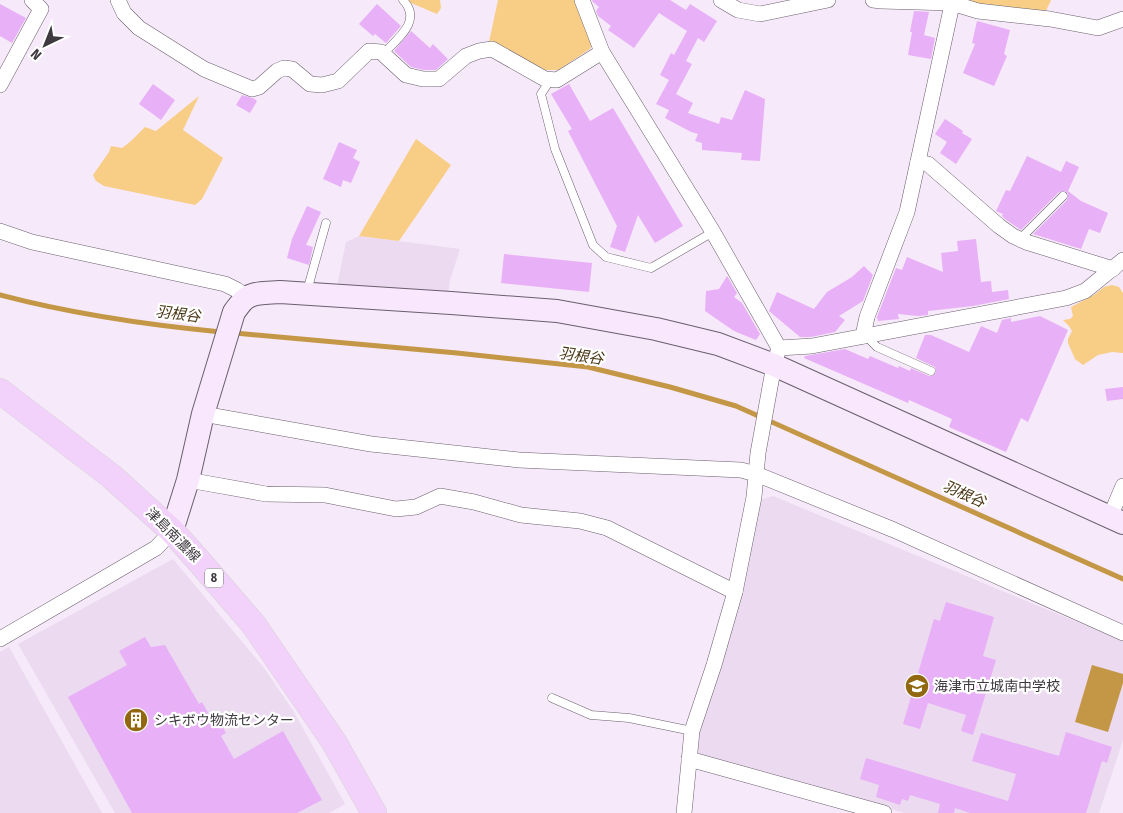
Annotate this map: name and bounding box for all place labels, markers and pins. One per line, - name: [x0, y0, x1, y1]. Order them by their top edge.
- school or university icon: 海津市立城南中学校: [904, 673, 930, 699]
- place label: 海津市立城南中学校: [934, 678, 1060, 695]
- building icon: シキボウ物流センター: [123, 707, 149, 733]
- place label: シキボウ物流センター: [154, 712, 294, 729]

